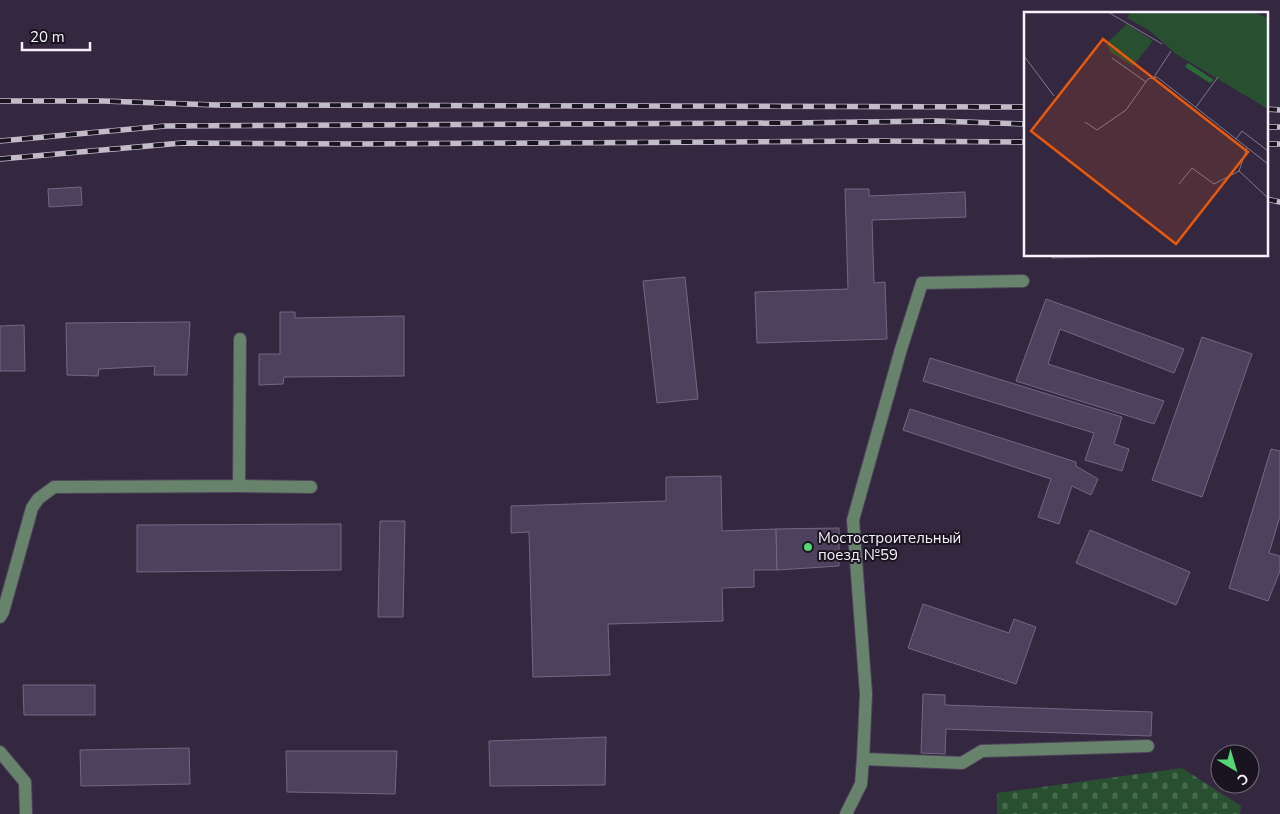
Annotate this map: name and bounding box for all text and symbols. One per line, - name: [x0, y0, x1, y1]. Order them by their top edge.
- inset map: [1024, 12, 1268, 256]
- scale bar: [22, 20, 90, 52]
- text: 20 m: [30, 27, 65, 47]
- place label: Мостостроительный поезд №59: [818, 528, 961, 565]
- marker: Мостостроительный поезд №59: [802, 541, 814, 553]
- north arrow: [1210, 744, 1260, 794]
- text: С: [1233, 768, 1252, 790]

